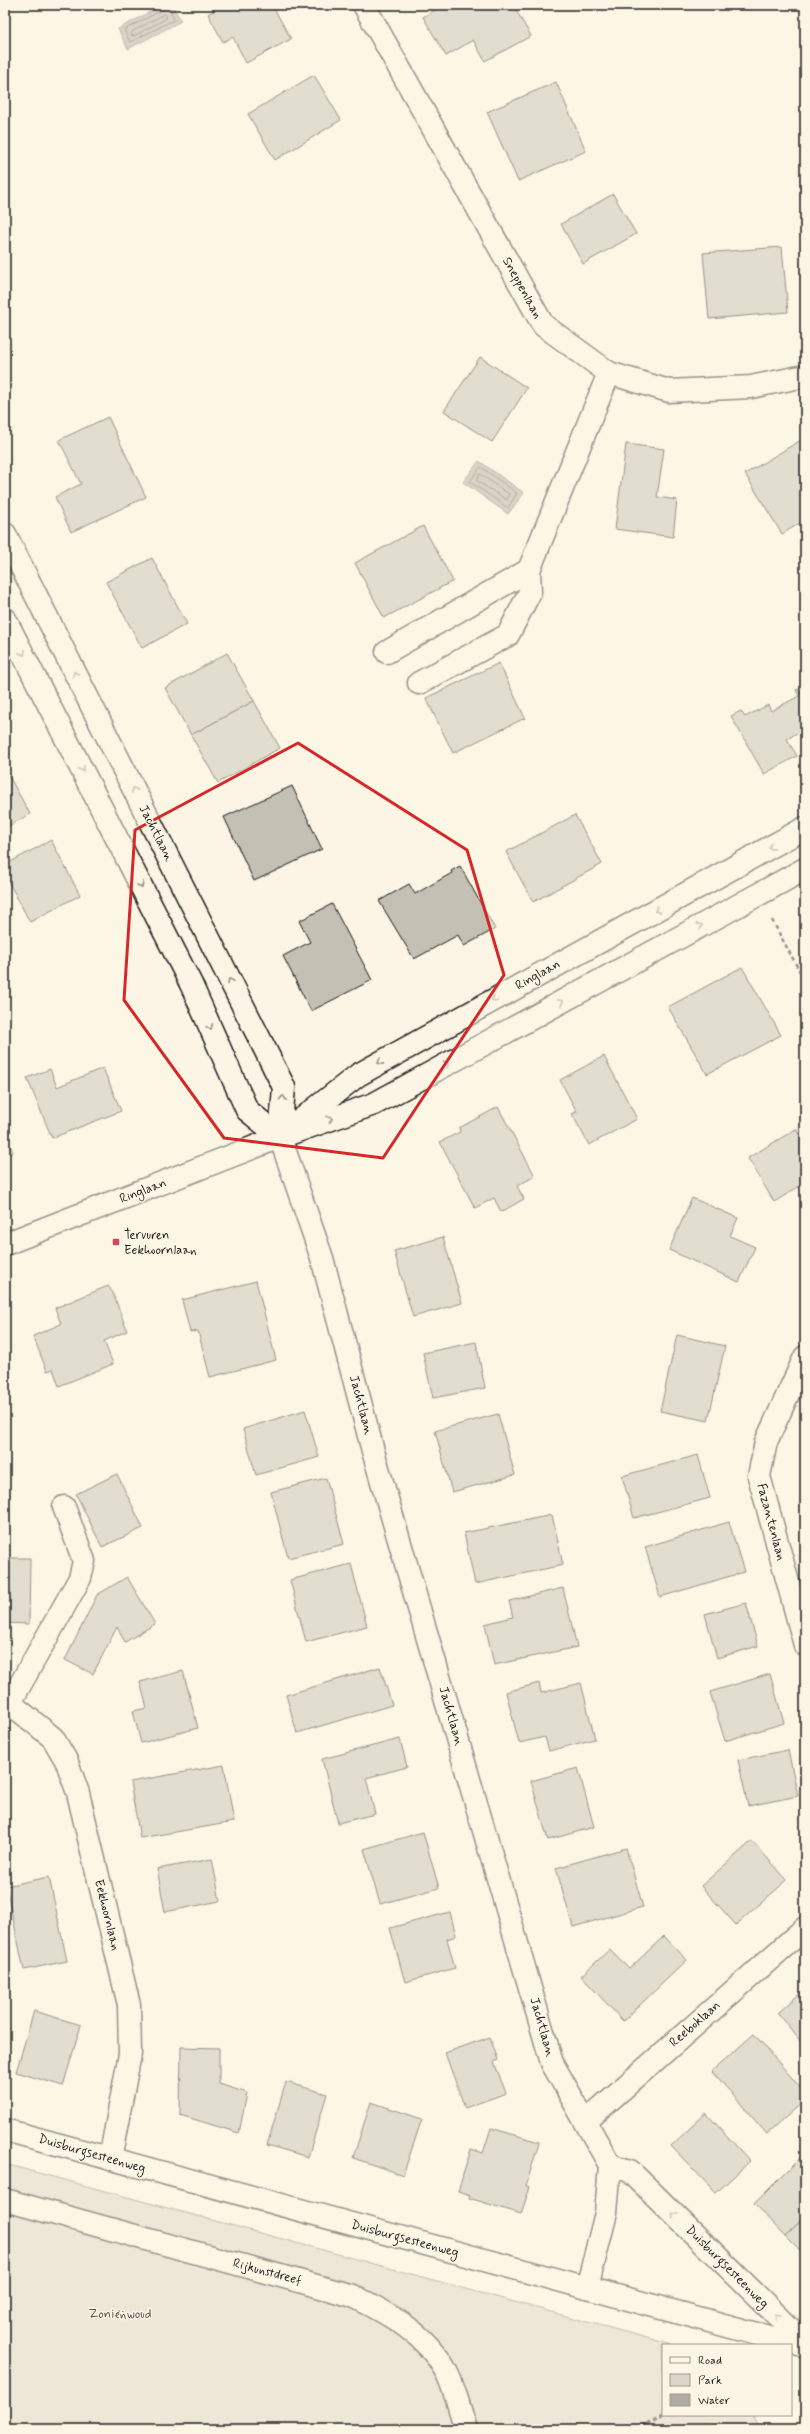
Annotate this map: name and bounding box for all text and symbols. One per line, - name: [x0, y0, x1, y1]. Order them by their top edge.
- street label: Sneppenlaan: [498, 254, 546, 322]
- one-way arrow: [18, 649, 26, 657]
- one-way arrow: [73, 671, 80, 678]
- one-way arrow: [77, 765, 84, 772]
- one-way arrow: [131, 787, 139, 794]
- street label: Jachtlaan: [135, 802, 177, 864]
- one-way arrow: [768, 842, 775, 849]
- one-way arrow: [136, 881, 143, 888]
- one-way arrow: [654, 905, 661, 912]
- one-way arrow: [696, 924, 703, 931]
- street label: Ringlaan: [513, 956, 564, 995]
- one-way arrow: [227, 978, 235, 985]
- one-way arrow: [491, 995, 498, 1002]
- one-way arrow: [557, 999, 564, 1006]
- one-way arrow: [205, 1022, 213, 1030]
- one-way arrow: [377, 1058, 385, 1065]
- one-way arrow: [443, 1061, 450, 1069]
- one-way arrow: [278, 1095, 287, 1101]
- one-way arrow: [326, 1116, 333, 1124]
- street label: Ringlaan: [117, 1174, 169, 1209]
- place label: Tervuren Eekhoornlaan: [124, 1227, 197, 1259]
- marker: Tervuren Eekhoornlaan: [111, 1237, 121, 1247]
- street label: Jachtlaan: [345, 1373, 377, 1437]
- street label: Fazantenlaan: [753, 1482, 789, 1562]
- street label: Jachtlaan: [434, 1684, 468, 1748]
- street label: Eekhoornlaan: [90, 1878, 124, 1952]
- street label: Jachtlaan: [525, 1995, 559, 2059]
- street label: Reeboklaan: [666, 1997, 724, 2051]
- street label: Duisburgsesteenweg: [36, 2131, 148, 2179]
- one-way arrow: [671, 2212, 679, 2220]
- street label: Duisburgsesteenweg: [349, 2216, 461, 2264]
- street label: Duisburgsesteenweg: [680, 2222, 772, 2314]
- street label: Rijkunstdreef: [231, 2255, 303, 2289]
- park label: Zoniënwoud: [88, 2306, 152, 2323]
- one-way arrow: [774, 2313, 782, 2320]
- legend: [662, 2344, 792, 2416]
- text: Road: [698, 2353, 722, 2369]
- text: Park: [698, 2373, 722, 2389]
- text: Water: [698, 2393, 730, 2409]

